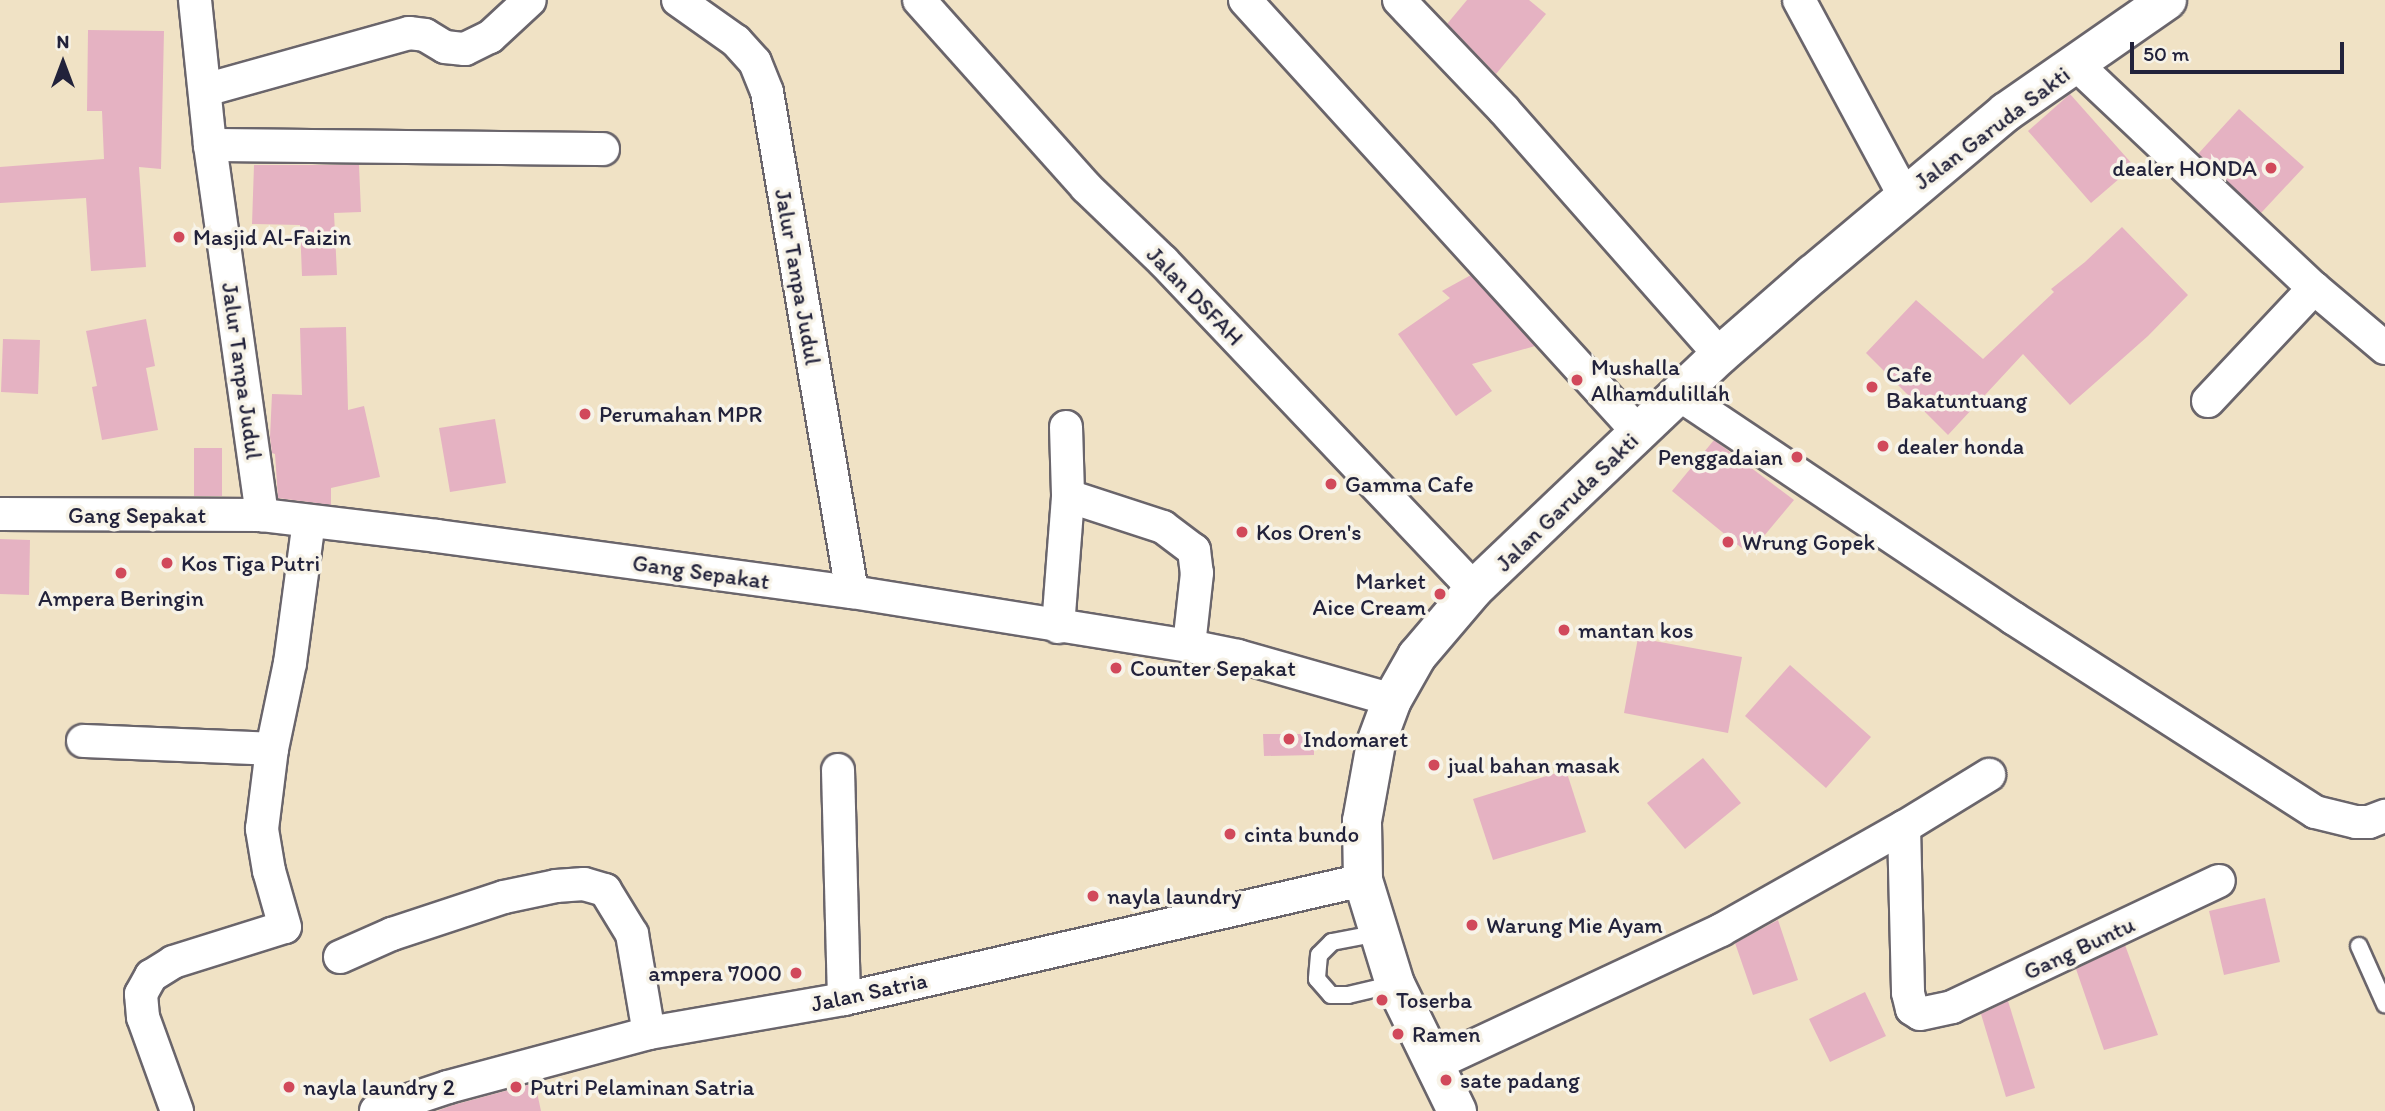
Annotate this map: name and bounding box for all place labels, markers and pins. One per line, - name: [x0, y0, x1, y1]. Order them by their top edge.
- place label: dealer HONDA: [2112, 154, 2257, 182]
- marker: dealer HONDA: [2263, 160, 2279, 176]
- place label: Masjid Al-Faizin: [193, 223, 351, 251]
- marker: Masjid Al-Faizin: [171, 229, 187, 245]
- place label: Mushalla Alhamdulillah: [1591, 353, 1730, 407]
- place label: Cafe Bakatuntuang: [1886, 360, 2027, 414]
- marker: Mushalla Alhamdulillah: [1569, 372, 1585, 388]
- marker: Cafe Bakatuntuang: [1864, 379, 1880, 395]
- place label: Perumahan MPR: [599, 400, 762, 428]
- marker: Perumahan MPR: [577, 406, 593, 422]
- place label: dealer honda: [1897, 432, 2024, 460]
- marker: dealer honda: [1875, 438, 1891, 454]
- place label: Penggadaian: [1658, 443, 1783, 471]
- marker: Penggadaian: [1789, 449, 1805, 465]
- place label: Gamma Cafe: [1345, 470, 1473, 498]
- marker: Gamma Cafe: [1323, 476, 1339, 492]
- place label: Kos Oren's: [1256, 518, 1361, 546]
- marker: Kos Oren's: [1234, 524, 1250, 540]
- place label: Wrung Gopek: [1742, 528, 1875, 556]
- marker: Wrung Gopek: [1720, 534, 1736, 550]
- place label: Kos Tiga Putri: [181, 549, 319, 577]
- marker: Kos Tiga Putri: [159, 555, 175, 571]
- marker: Ampera Beringin: [113, 565, 129, 581]
- place label: Market Aice Cream: [1314, 567, 1426, 621]
- place label: Ampera Beringin: [38, 584, 204, 612]
- marker: Market Aice Cream: [1432, 586, 1448, 602]
- place label: mantan kos: [1578, 616, 1693, 644]
- marker: mantan kos: [1556, 622, 1572, 638]
- place label: Counter Sepakat: [1130, 654, 1296, 682]
- marker: Counter Sepakat: [1108, 660, 1124, 676]
- place label: Indomaret: [1303, 725, 1408, 753]
- marker: Indomaret: [1281, 731, 1297, 747]
- place label: jual bahan masak: [1448, 751, 1619, 779]
- marker: jual bahan masak: [1426, 757, 1442, 773]
- place label: cinta bundo: [1244, 820, 1359, 848]
- marker: cinta bundo: [1222, 826, 1238, 842]
- place label: nayla laundry: [1107, 882, 1242, 910]
- marker: nayla laundry: [1085, 888, 1101, 904]
- place label: Warung Mie Ayam: [1486, 911, 1663, 939]
- marker: Warung Mie Ayam: [1464, 917, 1480, 933]
- place label: ampera 7000: [648, 959, 782, 987]
- marker: ampera 7000: [788, 965, 804, 981]
- place label: Toserba: [1396, 986, 1472, 1014]
- marker: Toserba: [1374, 992, 1390, 1008]
- place label: Ramen: [1412, 1020, 1480, 1048]
- marker: Ramen: [1390, 1026, 1406, 1042]
- place label: sate padang: [1460, 1066, 1580, 1094]
- marker: sate padang: [1438, 1072, 1454, 1088]
- place label: nayla laundry 2: [303, 1073, 455, 1101]
- place label: Putri Pelaminan Satria: [530, 1073, 753, 1101]
- marker: nayla laundry 2: [281, 1079, 297, 1095]
- marker: Putri Pelaminan Satria: [508, 1079, 524, 1095]

